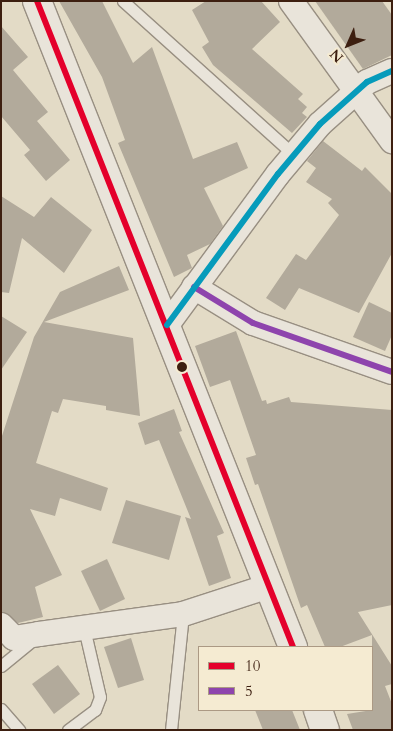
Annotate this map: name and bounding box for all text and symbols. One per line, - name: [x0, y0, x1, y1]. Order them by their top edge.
- north arrow: [323, 20, 373, 70]
- text: N: [326, 45, 348, 67]
- unlabelled marker: [177, 362, 187, 372]
- legend: [198, 646, 373, 711]
- text: 10: [245, 656, 260, 676]
- text: 5: [245, 681, 253, 701]

